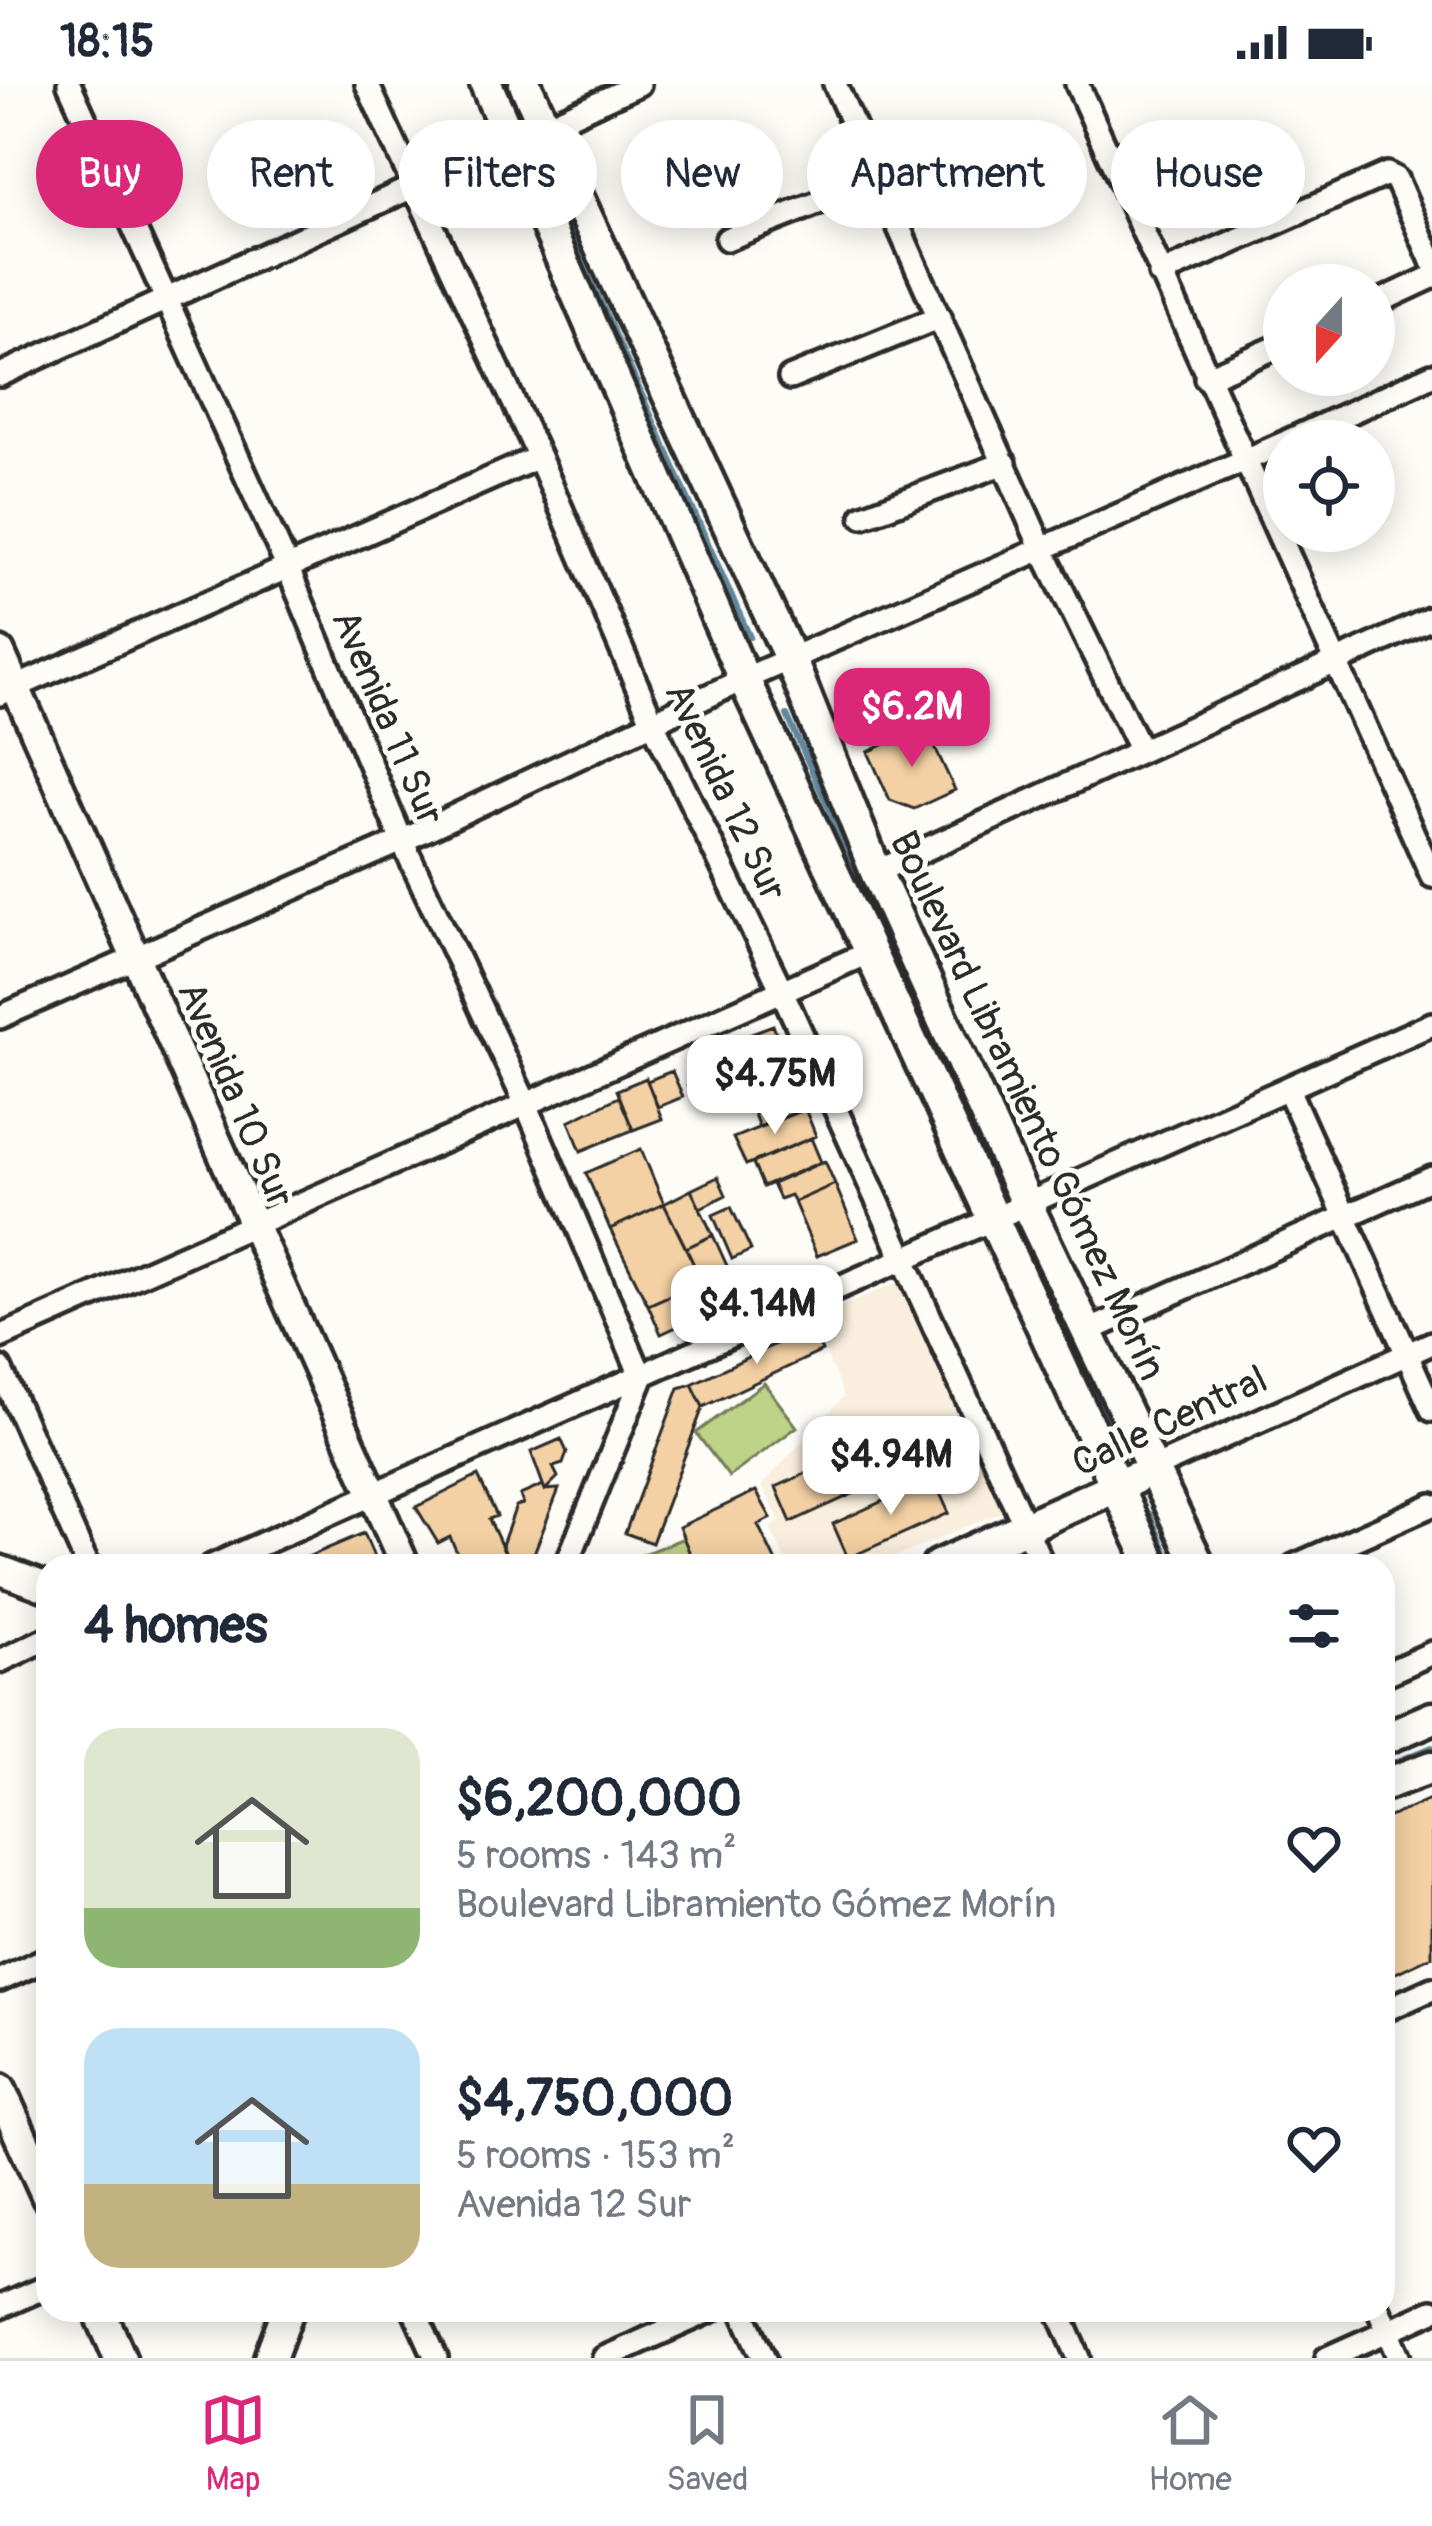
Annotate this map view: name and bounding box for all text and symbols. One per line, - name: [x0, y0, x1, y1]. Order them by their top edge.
- text: 18:15: [60, 14, 154, 70]
- chip: Buy: [36, 120, 183, 228]
- chip: Rent: [207, 120, 375, 228]
- chip: Filters: [399, 120, 597, 228]
- chip: New: [621, 120, 783, 228]
- chip: Apartment: [807, 120, 1087, 228]
- chip: House: [1111, 120, 1305, 228]
- north arrow: [1263, 264, 1395, 396]
- map controls: [1263, 264, 1395, 552]
- button: locate: [1263, 420, 1395, 552]
- street label: Avenida 11 Sur: [320, 603, 455, 833]
- pin: $6.2M: [828, 668, 996, 770]
- street label: Avenida 12 Sur: [654, 675, 798, 909]
- text: $6.2M: [861, 682, 963, 731]
- street label: Boulevard Libramiento Gómez Morín: [879, 823, 1177, 1388]
- street label: Avenida 10 Sur: [166, 974, 305, 1215]
- pin: $4.75M: [677, 1035, 873, 1137]
- text: $4.75M: [714, 1049, 836, 1098]
- pin: $4.14M: [659, 1265, 855, 1367]
- text: $4.14M: [698, 1279, 816, 1328]
- street label: Calle Central: [1064, 1355, 1275, 1488]
- pin: $4.94M: [793, 1416, 989, 1518]
- text: $4.94M: [829, 1430, 953, 1479]
- icon: filters: [1281, 1593, 1347, 1659]
- text: 4 homes: [84, 1594, 268, 1658]
- text: $6,200,000: [456, 1767, 742, 1831]
- icon: home: [180, 1776, 324, 1920]
- icon: heart: [1281, 1815, 1347, 1881]
- text: 5 rooms · 143 m²: [456, 1831, 737, 1880]
- text: Boulevard Libramiento Gómez Morín: [456, 1880, 1056, 1929]
- text: $4,750,000: [456, 2067, 733, 2131]
- icon: home: [180, 2076, 324, 2220]
- icon: heart: [1281, 2115, 1347, 2181]
- text: 5 rooms · 153 m²: [456, 2131, 735, 2180]
- text: Avenida 12 Sur: [456, 2180, 691, 2229]
- tab: Map: [200, 2387, 266, 2500]
- tab: Saved: [666, 2387, 748, 2500]
- tab: Home: [1149, 2387, 1232, 2500]

